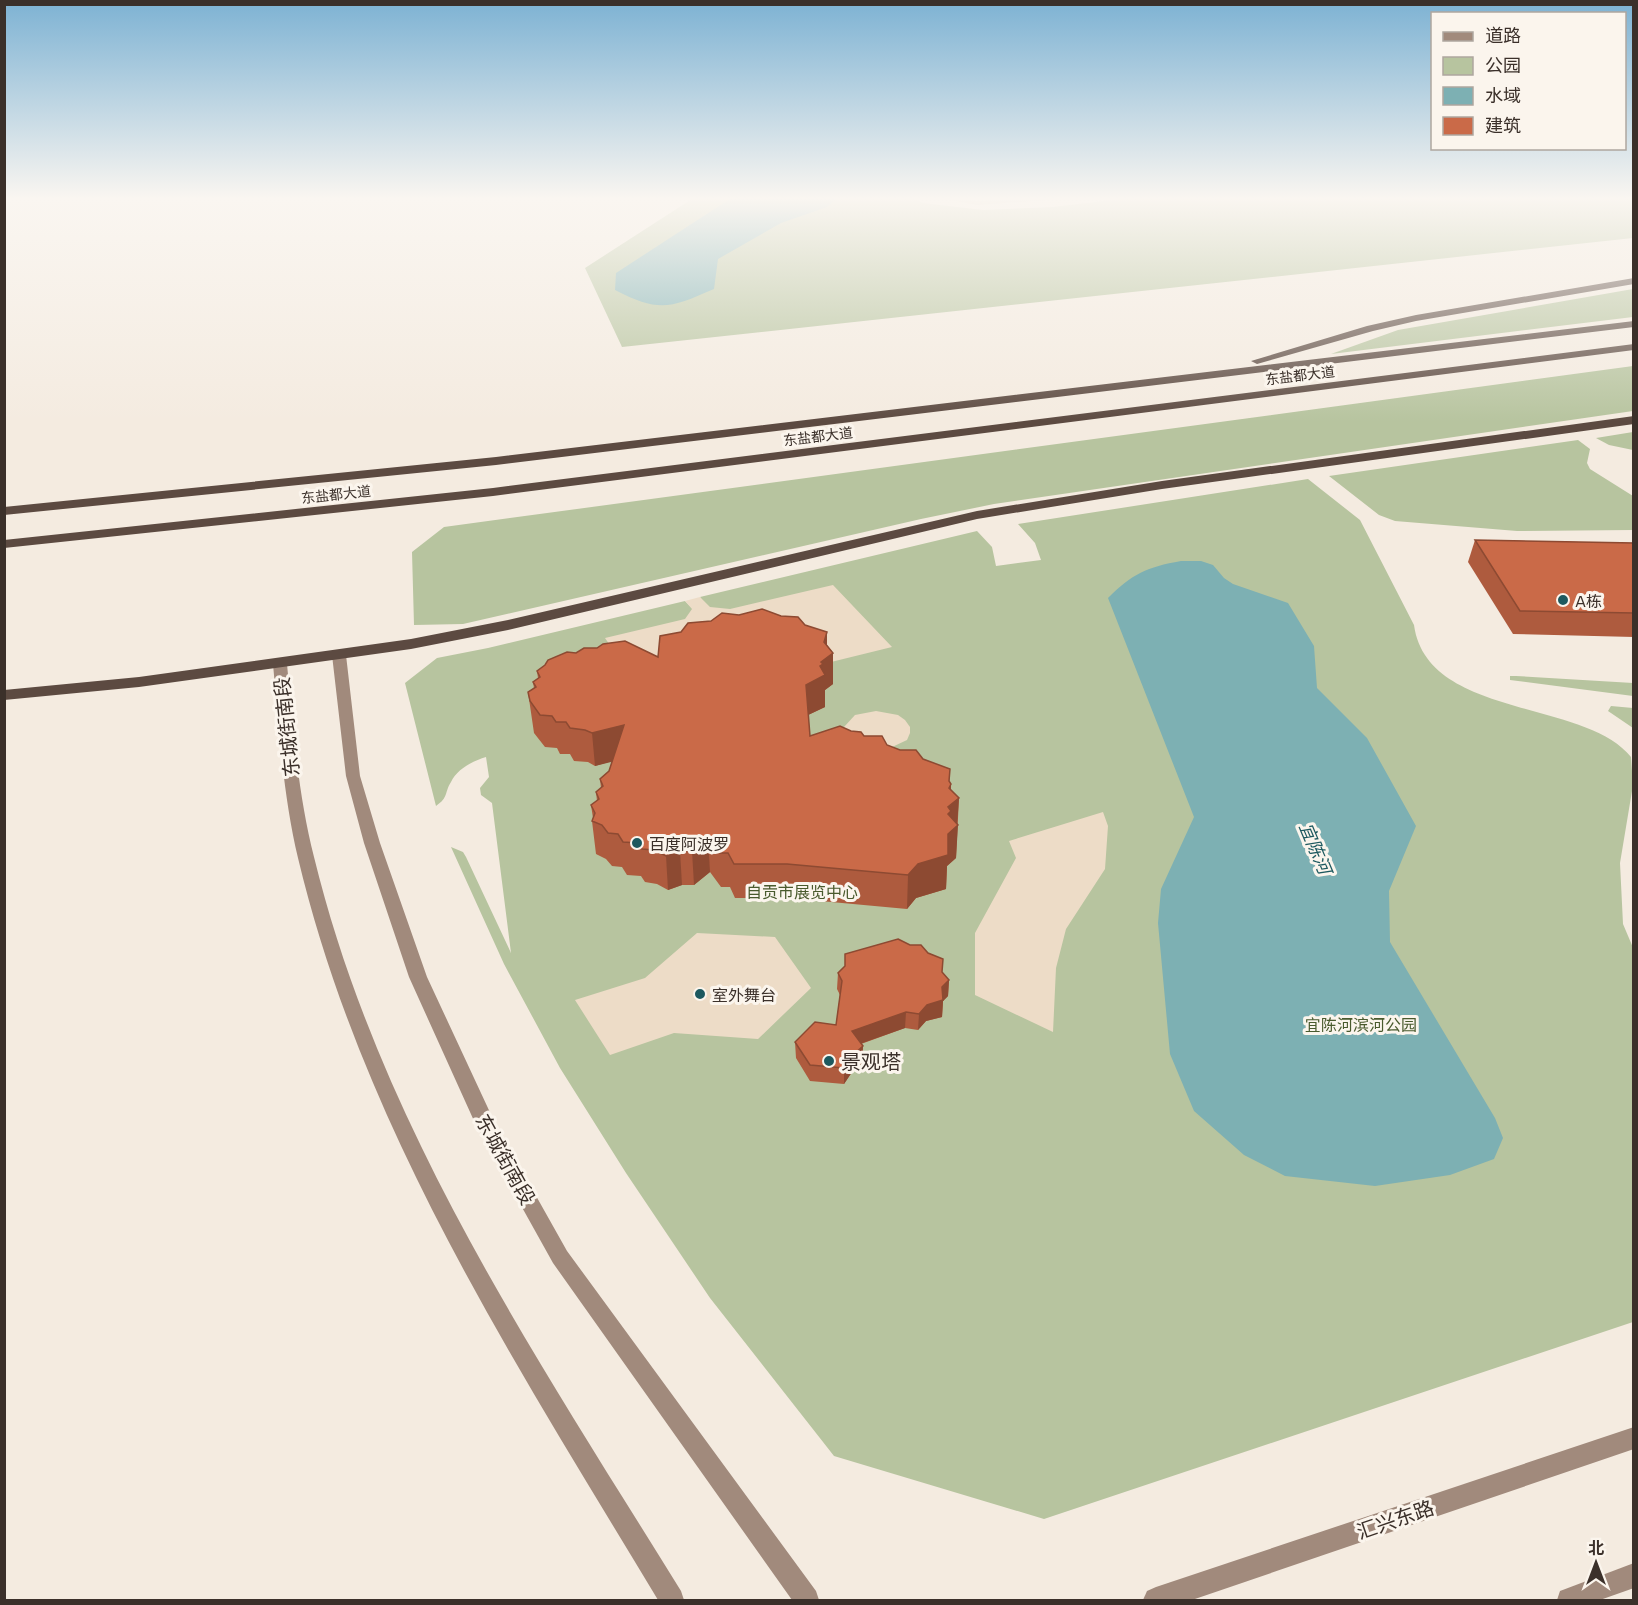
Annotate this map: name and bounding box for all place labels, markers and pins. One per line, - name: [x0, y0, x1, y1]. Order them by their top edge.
- place label: A栋: [1575, 591, 1602, 610]
- marker: A栋: [1556, 593, 1570, 607]
- place label: 百度阿波罗: [649, 834, 729, 853]
- marker: 百度阿波罗: [630, 836, 644, 850]
- place label: 室外舞台: [712, 985, 776, 1004]
- marker: 室外舞台: [693, 987, 707, 1001]
- place label: 景观塔: [841, 1049, 901, 1073]
- marker: 景观塔: [822, 1054, 836, 1068]

